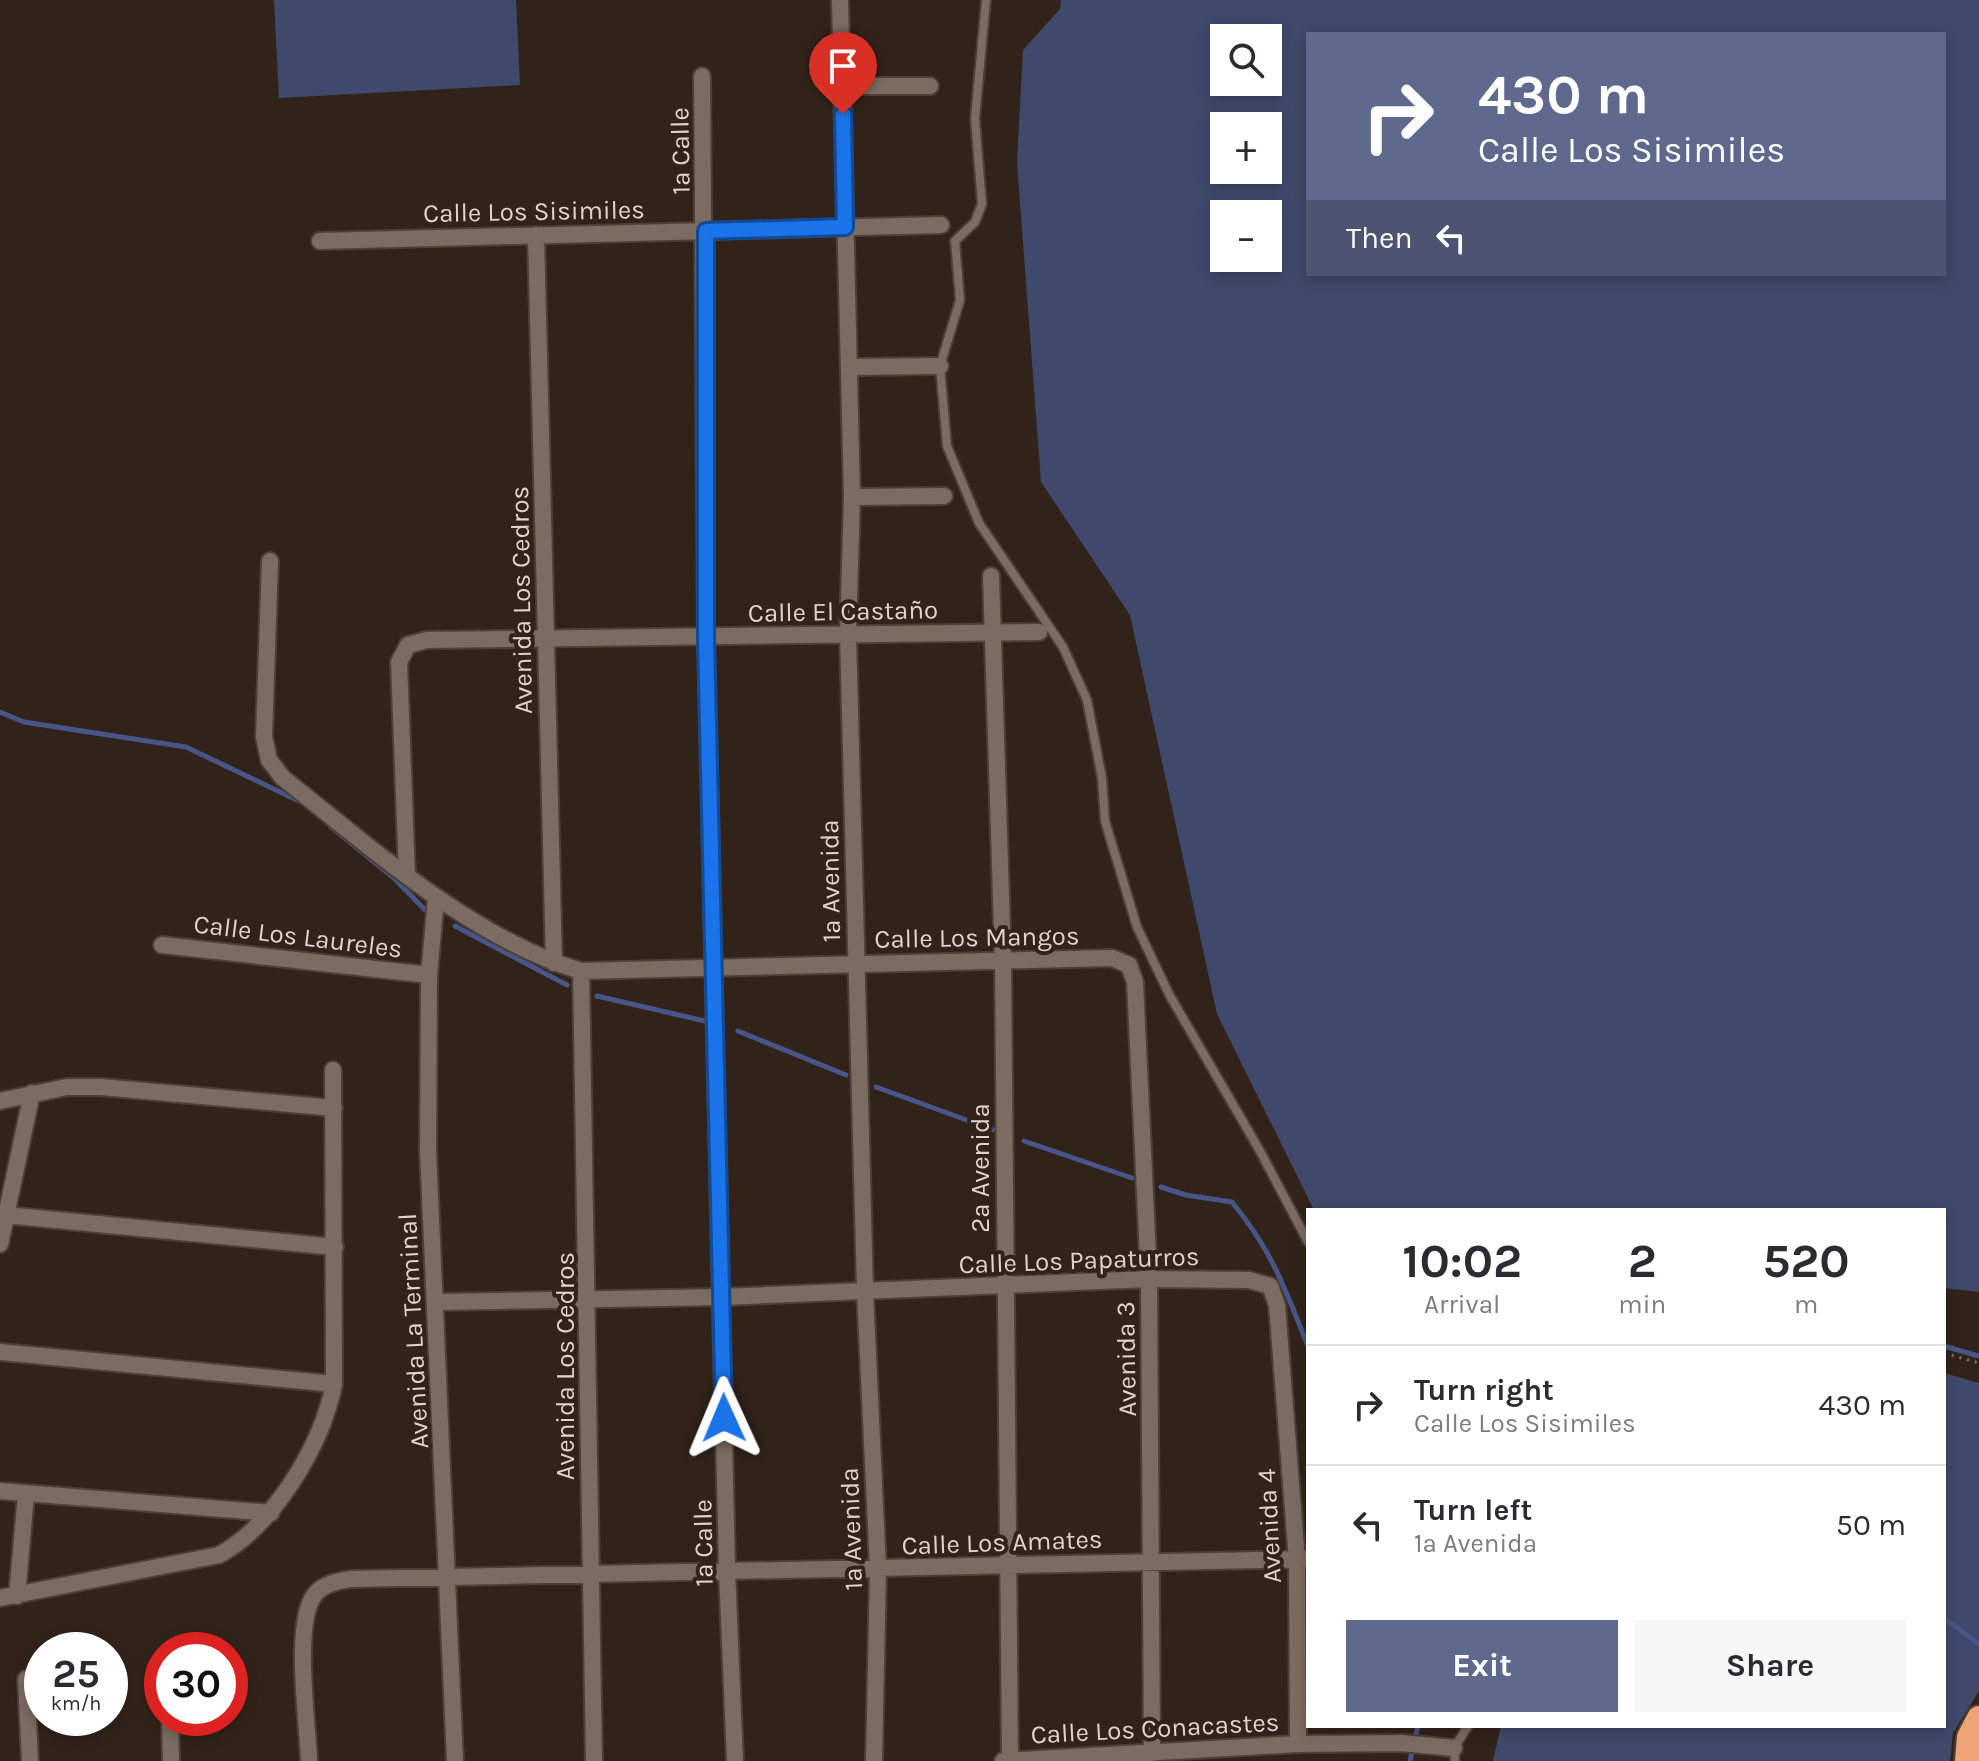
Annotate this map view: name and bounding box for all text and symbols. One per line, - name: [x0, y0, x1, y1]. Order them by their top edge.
- map controls: [1210, 24, 1282, 272]
- button: search: [1210, 24, 1282, 96]
- pin: [809, 32, 877, 114]
- icon: arrive: [821, 44, 865, 88]
- text: 430 m: [1478, 62, 1649, 127]
- icon: right: [1346, 64, 1450, 168]
- street label: 1a Calle: [664, 107, 697, 195]
- button: +: [1210, 112, 1282, 184]
- text: Calle Los Sisimiles: [1478, 129, 1785, 171]
- street label: Calle Los Sisimiles: [423, 194, 645, 229]
- button: −: [1210, 200, 1282, 272]
- icon: left: [1429, 216, 1473, 260]
- text: Then: [1346, 220, 1413, 256]
- street label: Avenida Los Cedros: [504, 486, 539, 714]
- street label: Calle El Castaño: [748, 594, 938, 629]
- street label: 1a Avenida: [814, 819, 847, 943]
- street label: Calle Los Laureles: [192, 908, 404, 965]
- street label: Calle Los Mangos: [874, 920, 1080, 955]
- street label: 2a Avenida: [965, 1103, 996, 1233]
- street label: Avenida La Terminal: [392, 1212, 435, 1450]
- text: 10:02: [1402, 1233, 1522, 1289]
- text: 2: [1628, 1233, 1657, 1289]
- text: 520: [1762, 1233, 1850, 1289]
- street label: Calle Los Papaturros: [958, 1241, 1200, 1280]
- street label: Avenida Los Cedros: [550, 1252, 581, 1480]
- text: Arrival: [1424, 1289, 1500, 1320]
- text: min: [1618, 1289, 1666, 1320]
- text: m: [1794, 1289, 1818, 1320]
- street label: Avenida 3: [1110, 1301, 1143, 1417]
- text: Turn right: [1414, 1372, 1554, 1408]
- position arrow: [682, 1376, 766, 1460]
- icon: right: [1346, 1383, 1390, 1427]
- text: 430 m: [1819, 1387, 1906, 1423]
- text: Calle Los Sisimiles: [1414, 1408, 1636, 1439]
- street label: 1a Avenida: [834, 1467, 869, 1591]
- street label: Avenida 4: [1251, 1468, 1288, 1584]
- text: Turn left: [1414, 1492, 1532, 1528]
- street label: 1a Calle: [687, 1499, 720, 1587]
- icon: left: [1346, 1503, 1390, 1547]
- text: 50 m: [1836, 1507, 1906, 1543]
- street label: Calle Los Amates: [901, 1524, 1103, 1561]
- text: 1a Avenida: [1414, 1528, 1537, 1559]
- button: Exit: [1346, 1620, 1618, 1712]
- button: Share: [1634, 1620, 1906, 1712]
- speed limit sign: 30: [144, 1632, 248, 1736]
- text: 25: [52, 1650, 100, 1697]
- text: km/h: [51, 1692, 101, 1715]
- street label: Calle Los Conacastes: [1030, 1707, 1280, 1750]

